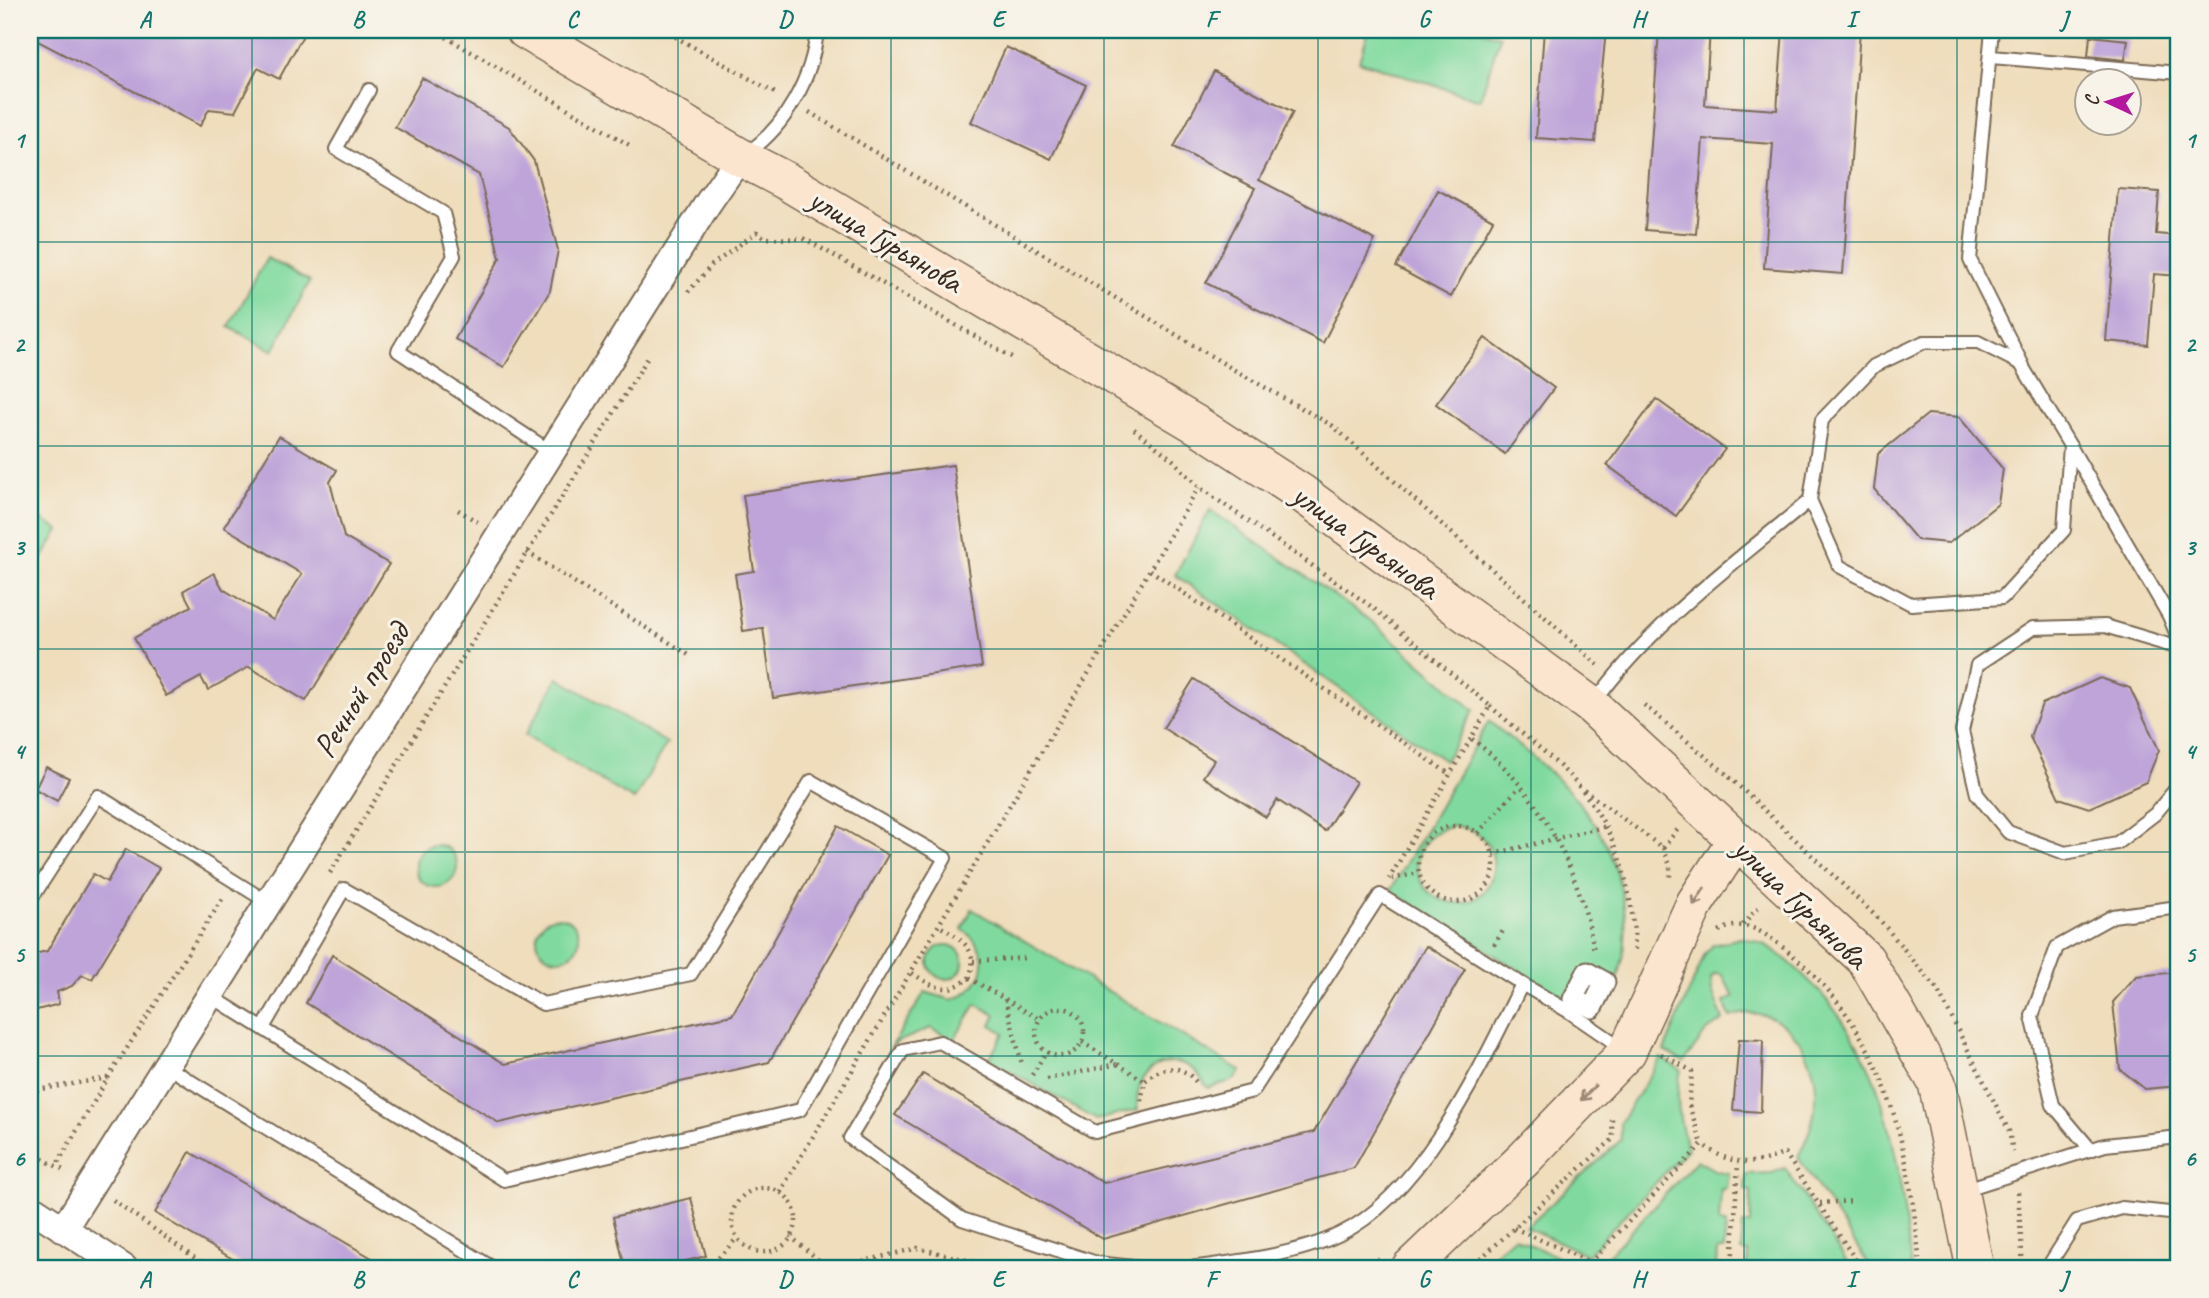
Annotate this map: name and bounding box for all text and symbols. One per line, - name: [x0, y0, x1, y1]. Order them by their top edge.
- text: A: [139, 5, 153, 34]
- text: B: [352, 5, 366, 34]
- text: C: [567, 5, 581, 34]
- text: D: [778, 5, 794, 34]
- text: E: [992, 5, 1008, 34]
- text: F: [1206, 5, 1222, 34]
- text: G: [1418, 5, 1433, 34]
- text: H: [1631, 5, 1649, 34]
- text: I: [1846, 5, 1861, 34]
- text: J: [2058, 5, 2071, 34]
- north arrow: [2072, 66, 2142, 136]
- text: С: [2080, 93, 2105, 106]
- text: 1: [14, 126, 27, 155]
- text: 1: [2185, 126, 2198, 155]
- street label: улица Гурьянова: [800, 177, 973, 304]
- text: 2: [14, 330, 27, 359]
- text: 2: [2185, 330, 2198, 359]
- street label: улица Гурьянова: [1282, 472, 1450, 610]
- text: 3: [14, 533, 27, 562]
- text: 3: [2185, 533, 2198, 562]
- street label: Речной проезд: [303, 612, 421, 765]
- text: 4: [14, 737, 27, 766]
- text: 4: [2185, 737, 2198, 766]
- street label: улица Гурьянова: [1723, 827, 1879, 980]
- one-way arrow: [1692, 887, 1706, 907]
- text: 5: [14, 940, 26, 969]
- text: 5: [2185, 940, 2197, 969]
- one-way arrow: [1579, 1084, 1596, 1101]
- text: 6: [14, 1144, 27, 1173]
- text: 6: [2185, 1144, 2198, 1173]
- text: A: [139, 1265, 153, 1294]
- text: B: [352, 1265, 366, 1294]
- text: C: [567, 1265, 581, 1294]
- text: D: [778, 1265, 794, 1294]
- text: E: [992, 1265, 1008, 1294]
- text: F: [1206, 1265, 1222, 1294]
- text: G: [1418, 1265, 1433, 1294]
- text: H: [1631, 1265, 1649, 1294]
- text: I: [1846, 1265, 1861, 1294]
- text: J: [2058, 1265, 2071, 1294]

